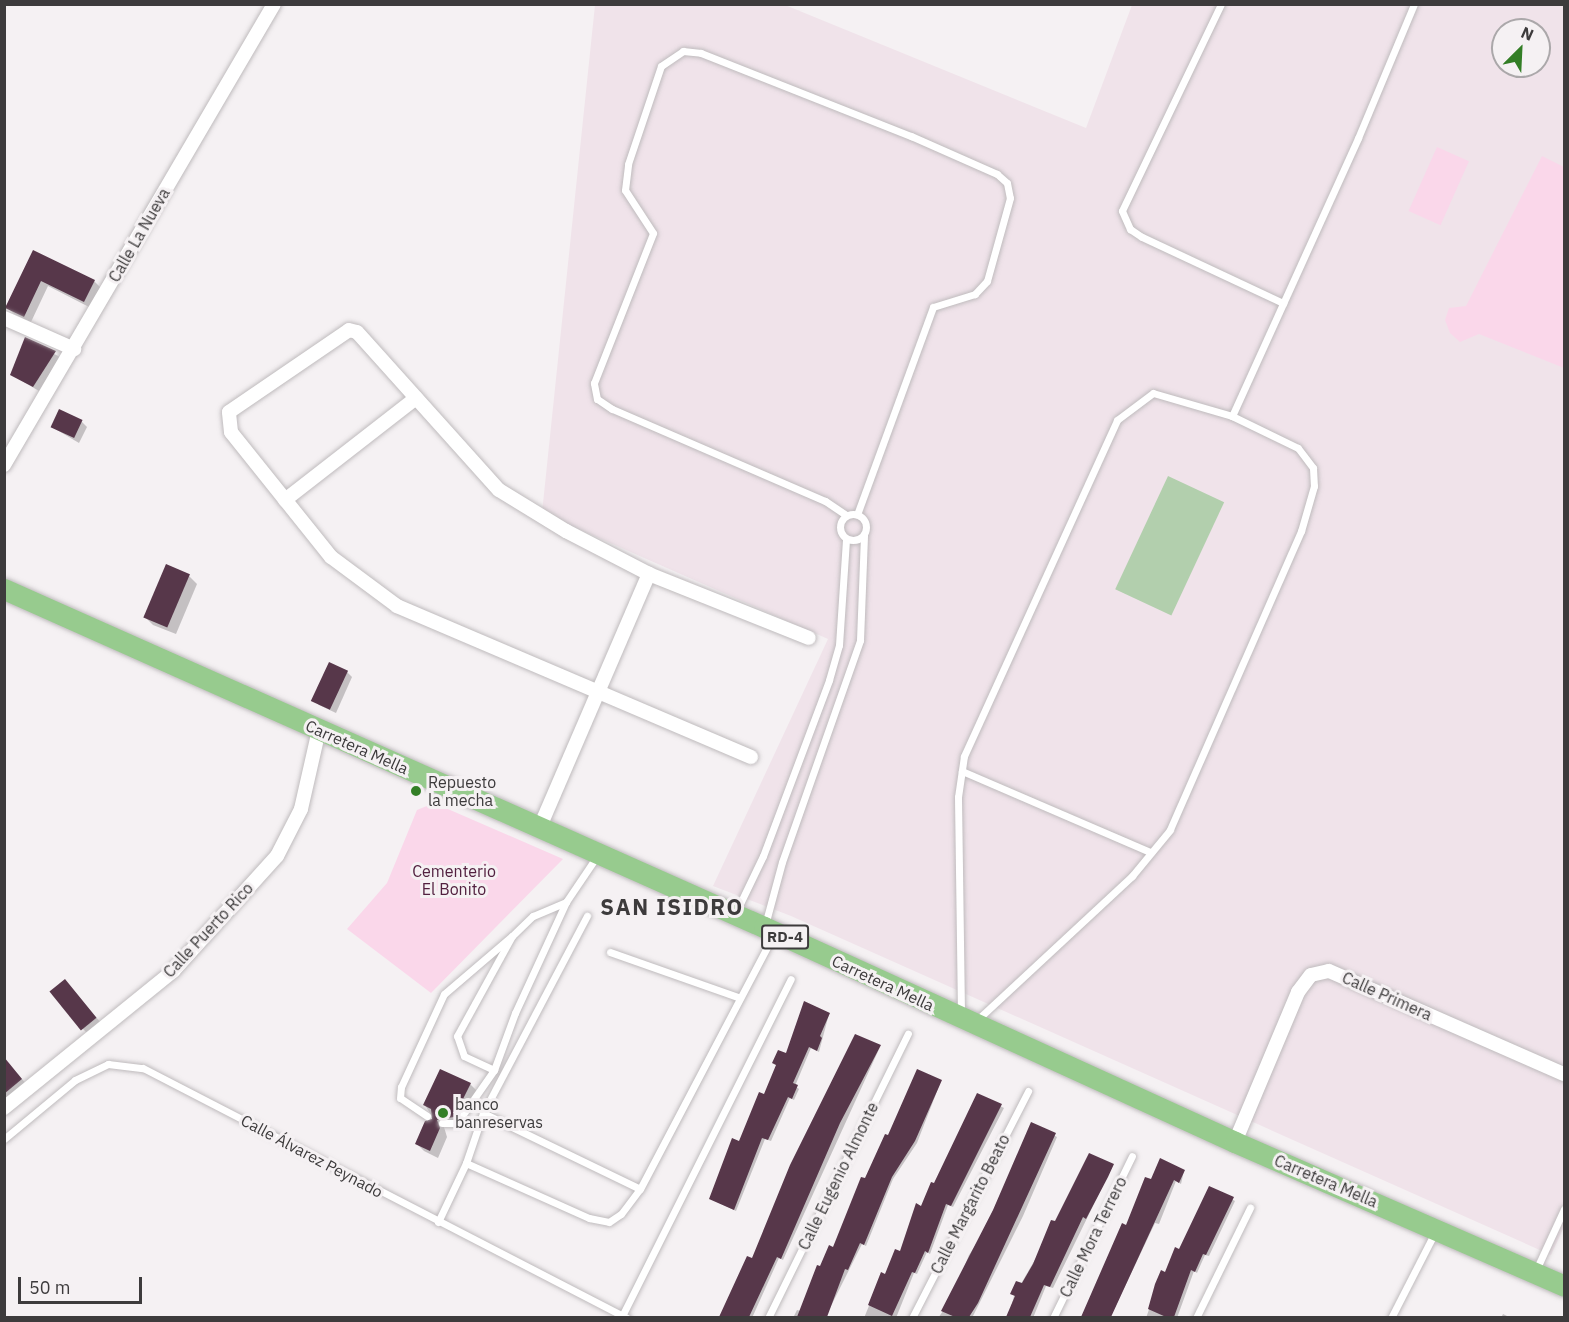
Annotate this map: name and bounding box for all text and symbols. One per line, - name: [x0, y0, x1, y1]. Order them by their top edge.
- north arrow: [1491, 18, 1551, 78]
- text: N: [1518, 22, 1537, 45]
- street label: Calle La Nueva: [104, 185, 174, 285]
- street label: Carretera Mella: [303, 716, 411, 778]
- place label: Repuesto la mecha: [428, 772, 496, 810]
- marker: Repuesto la mecha: [409, 784, 423, 798]
- park label: Cementerio El Bonito: [412, 861, 496, 899]
- street label: Calle Puerto Rico: [159, 879, 257, 981]
- district label: SAN ISIDRO: [600, 894, 744, 920]
- road number: RD-4: [761, 925, 809, 949]
- street label: Carretera Mella: [829, 951, 937, 1015]
- street label: Calle Primera: [1339, 968, 1435, 1024]
- place label: banco banreservas: [455, 1094, 543, 1132]
- street label: Calle Eugenio Almonte: [794, 1099, 882, 1253]
- marker: banco banreservas: [436, 1106, 450, 1120]
- street label: Calle Álvarez Peynado: [238, 1110, 386, 1202]
- street label: Calle Margarito Beato: [926, 1131, 1014, 1277]
- street label: Carretera Mella: [1271, 1151, 1381, 1211]
- street label: Calle Mora Terrero: [1055, 1174, 1131, 1300]
- scale bar: [21, 1265, 146, 1303]
- text: 50 m: [29, 1276, 71, 1299]

